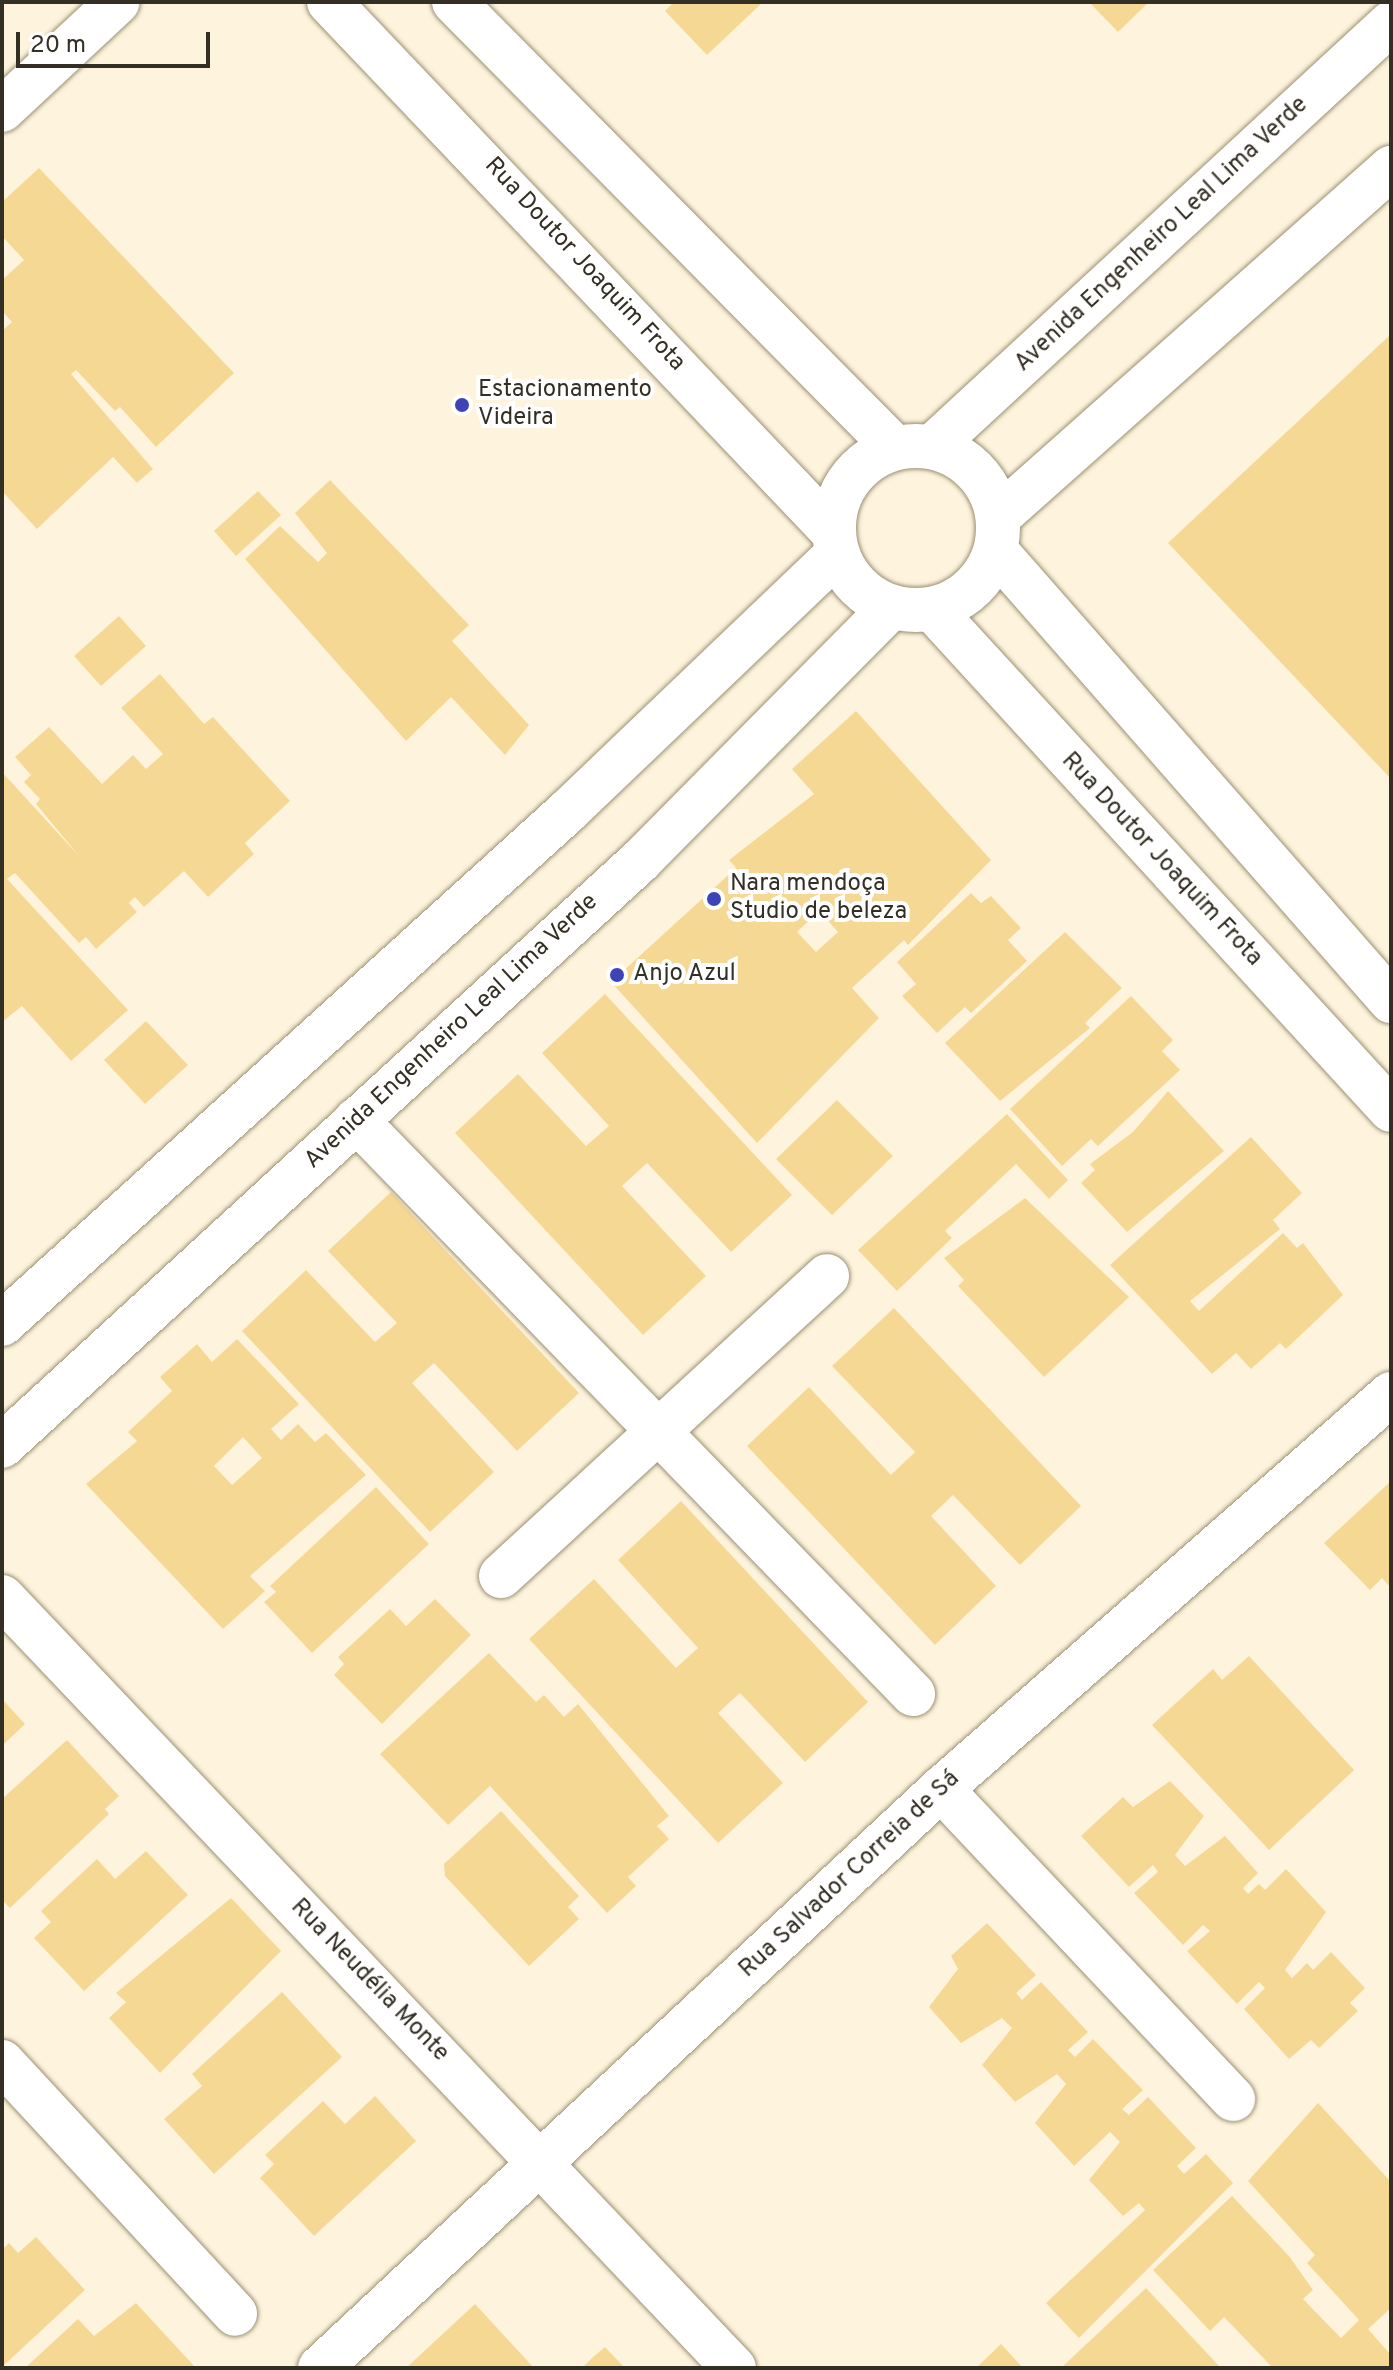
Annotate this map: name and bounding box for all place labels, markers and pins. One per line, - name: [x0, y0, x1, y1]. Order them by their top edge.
- place label: Estacionamento Videira: [478, 377, 652, 433]
- marker: Estacionamento Videira: [453, 396, 471, 414]
- place label: Nara mendoça Studio de beleza: [730, 871, 907, 927]
- marker: Nara mendoça Studio de beleza: [705, 890, 723, 908]
- place label: Anjo Azul: [633, 961, 737, 989]
- marker: Anjo Azul: [608, 966, 626, 984]

